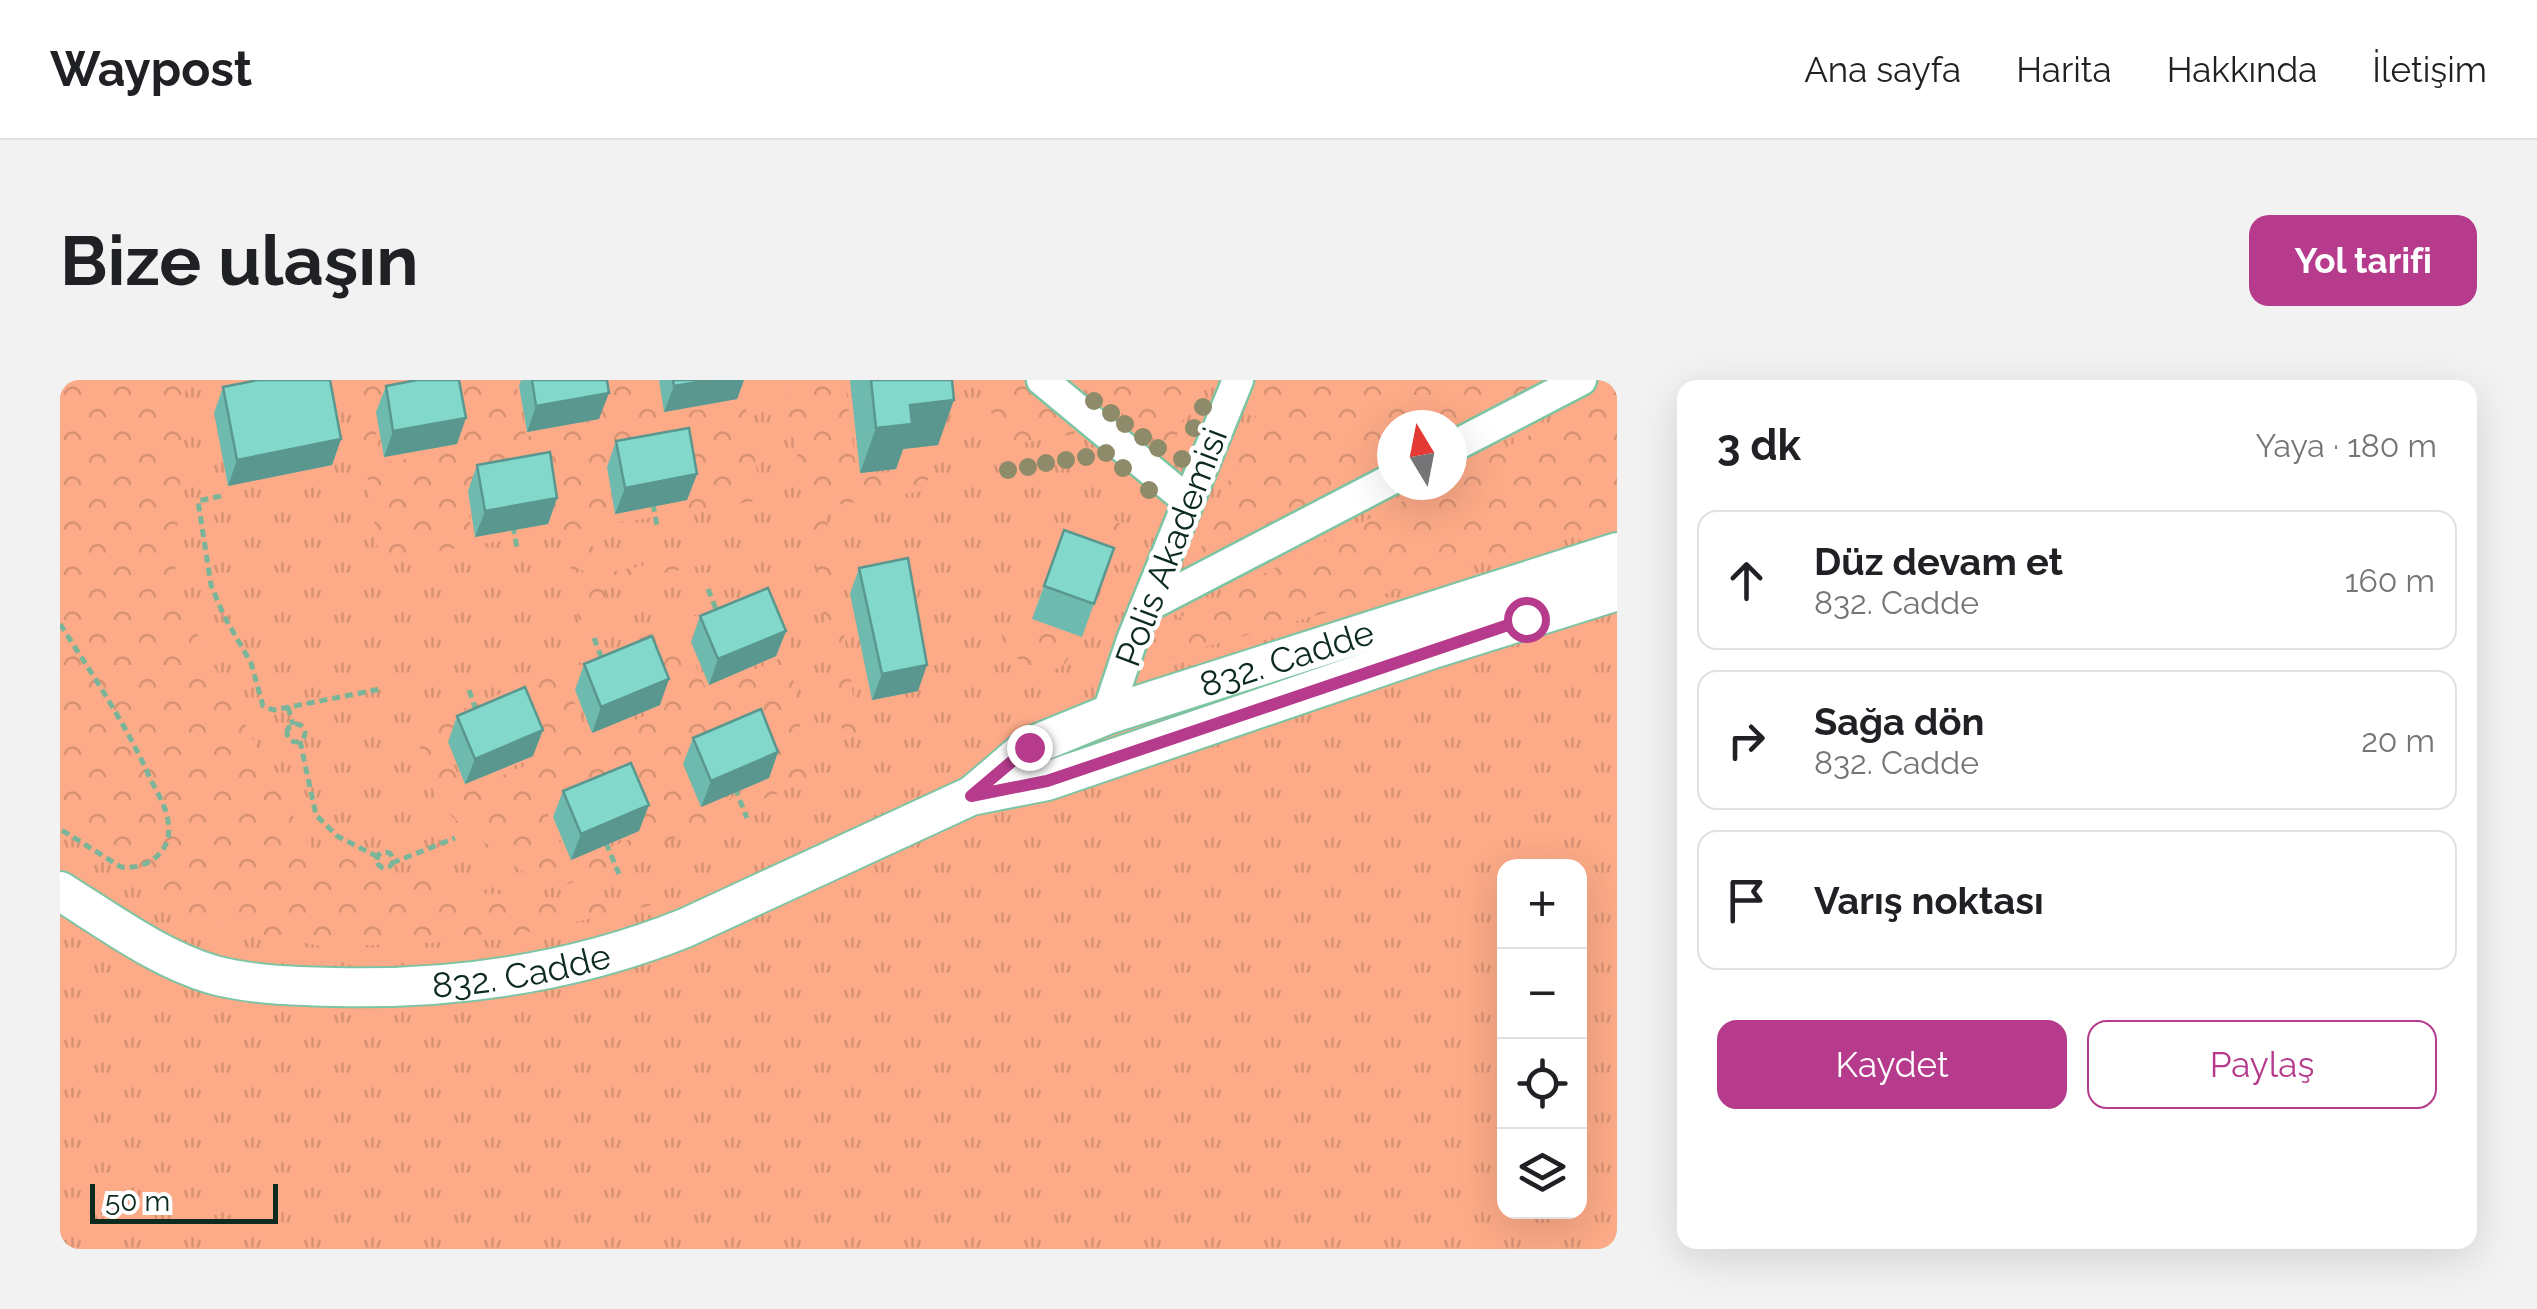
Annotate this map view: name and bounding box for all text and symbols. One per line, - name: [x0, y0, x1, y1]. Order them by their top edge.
- text: Waypost: [50, 41, 252, 97]
- text: Ana sayfa: [1804, 49, 1961, 90]
- text: Harita: [2016, 49, 2112, 90]
- text: Hakkında: [2167, 49, 2317, 90]
- text: İletişim: [2372, 49, 2487, 90]
- button: Yol tarifi: [2249, 215, 2477, 306]
- text: Bize ulaşın: [60, 219, 418, 301]
- north arrow: [1377, 410, 1467, 500]
- text: 3 dk: [1717, 421, 1801, 470]
- street label: Polis Akademisi: [1107, 422, 1235, 672]
- text: Yaya · 180 m: [2256, 427, 2437, 464]
- text: Düz devam et: [1814, 539, 2063, 584]
- icon: ahead: [1719, 553, 1774, 608]
- text: 160 m: [2345, 562, 2435, 599]
- text: 832. Cadde: [1814, 584, 1979, 621]
- route start: [1504, 597, 1550, 643]
- street label: 832. Cadde: [1194, 611, 1379, 705]
- text: Sağa dön: [1814, 699, 1985, 744]
- icon: right: [1719, 713, 1774, 768]
- text: 20 m: [2361, 722, 2435, 759]
- route end: [1007, 725, 1053, 771]
- text: 832. Cadde: [1814, 744, 1979, 781]
- map controls: [1497, 859, 1587, 1219]
- button: +: [1497, 859, 1587, 949]
- icon: arrive: [1719, 873, 1774, 928]
- text: Varış noktası: [1814, 878, 2044, 923]
- street label: 832. Cadde: [430, 934, 615, 1005]
- button: −: [1497, 949, 1587, 1039]
- button: Kaydet: [1717, 1020, 2067, 1109]
- button: Paylaş: [2087, 1020, 2437, 1109]
- button: locate: [1497, 1039, 1587, 1129]
- button: layers: [1497, 1129, 1587, 1219]
- scale bar: [90, 1179, 278, 1224]
- text: 50 m: [105, 1185, 170, 1218]

